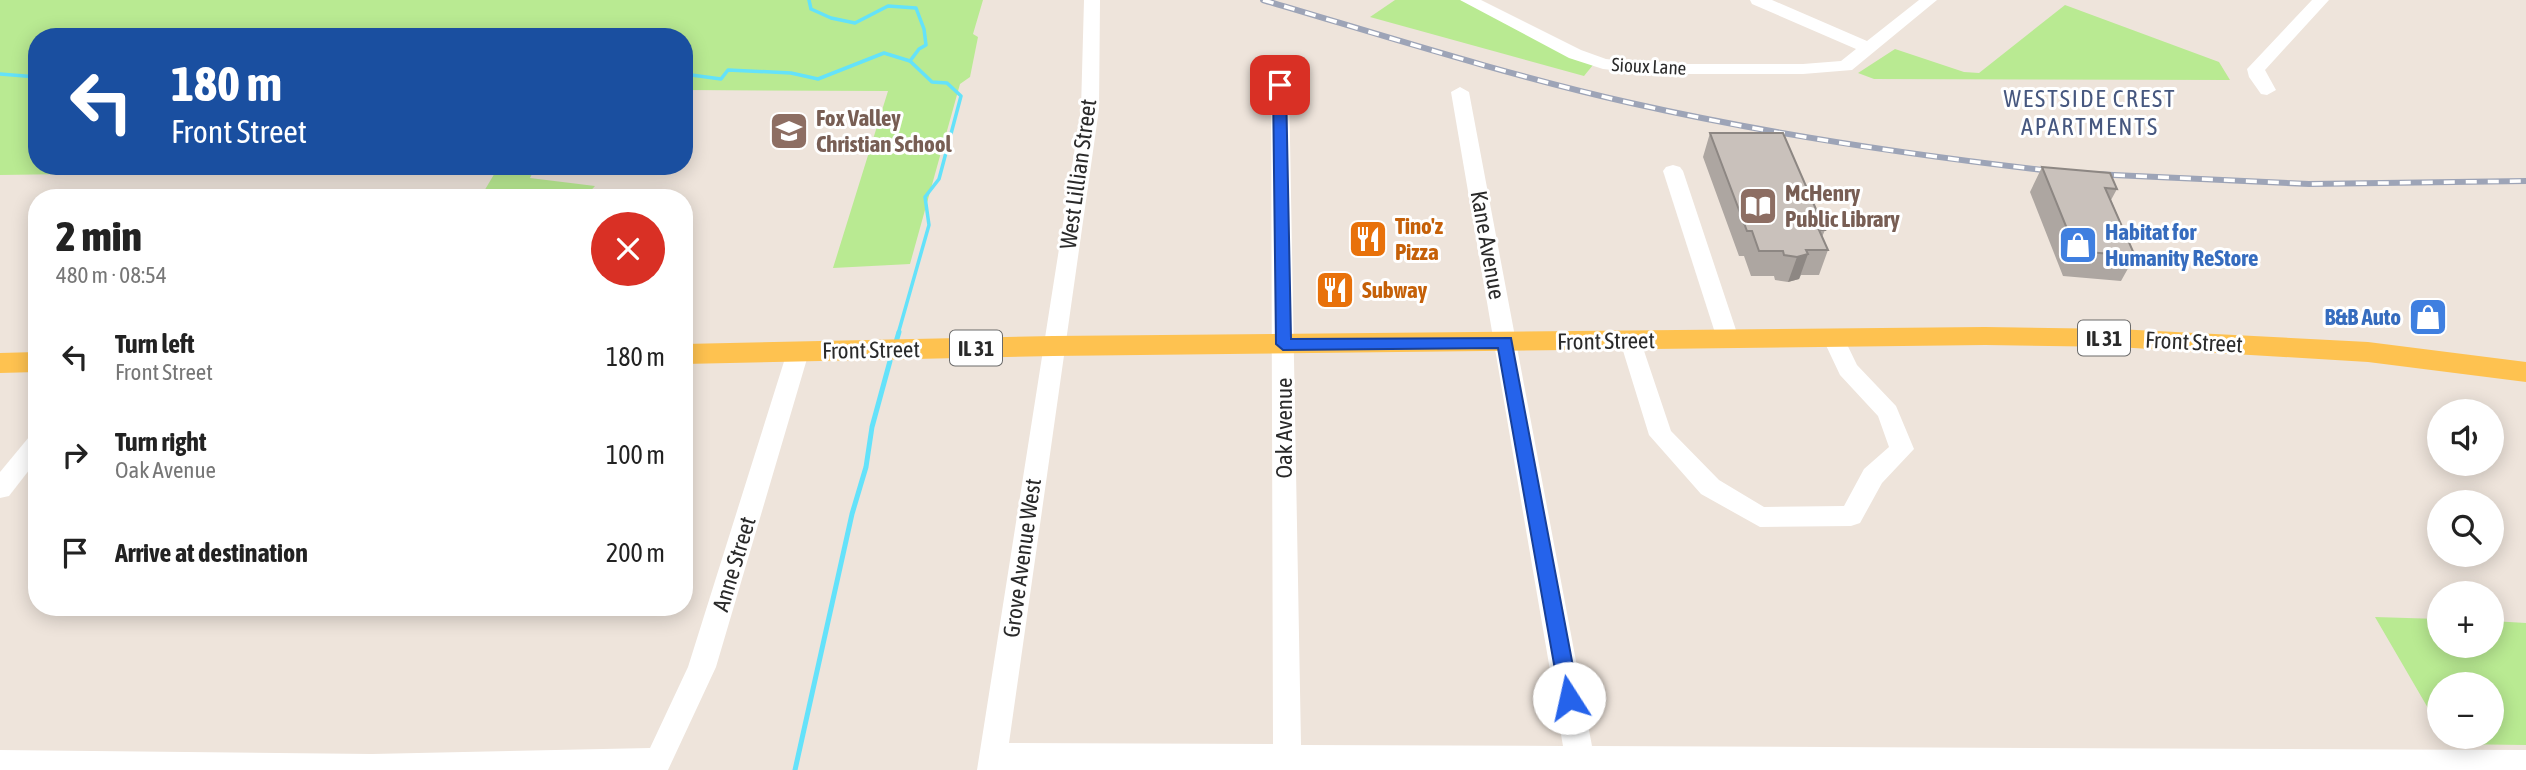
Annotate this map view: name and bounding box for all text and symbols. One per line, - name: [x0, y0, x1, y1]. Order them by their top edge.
- street label: Sioux Lane: [1611, 53, 1687, 79]
- text: 180 m: [171, 55, 282, 111]
- pin: [1250, 55, 1310, 115]
- icon: left: [56, 56, 147, 147]
- icon: arrive: [1261, 66, 1299, 104]
- district label: WESTSIDE CREST APARTMENTS: [2003, 85, 2177, 140]
- street label: West Lillian Street: [1055, 97, 1101, 251]
- place label: Fox Valley Christian School: [816, 105, 953, 157]
- school or university icon: Fox Valley Christian School: [768, 110, 810, 152]
- text: Front Street: [171, 113, 307, 150]
- place label: McHenry Public Library: [1785, 180, 1900, 232]
- library icon: McHenry Public Library: [1737, 185, 1779, 227]
- street label: Kane Avenue: [1466, 189, 1510, 301]
- text: 2 min: [56, 212, 142, 260]
- button: close: [591, 212, 665, 286]
- place label: Tino'z Pizza: [1395, 213, 1444, 265]
- restaurant icon: Tino'z Pizza: [1347, 218, 1389, 260]
- place label: Habitat for Humanity ReStore: [2105, 219, 2258, 271]
- shop icon: Habitat for Humanity ReStore: [2057, 224, 2099, 266]
- text: 480 m · 08:54: [56, 262, 167, 288]
- restaurant icon: Subway: [1314, 269, 1356, 311]
- place label: Subway: [1362, 277, 1428, 303]
- shop icon: B&B Auto: [2407, 296, 2449, 338]
- place label: B&B Auto: [2325, 304, 2401, 330]
- road number: IL 31: [2078, 320, 2130, 356]
- street label: Front Street: [2144, 326, 2244, 358]
- street label: Front Street: [1557, 327, 1655, 355]
- text: Turn left: [115, 329, 195, 359]
- road number: IL 31: [950, 330, 1002, 366]
- street label: Front Street: [822, 336, 920, 364]
- icon: left: [56, 338, 94, 376]
- text: 180 m: [606, 342, 665, 372]
- text: Front Street: [115, 359, 213, 385]
- street label: Oak Avenue: [1271, 377, 1297, 479]
- map controls: [2427, 399, 2504, 749]
- button: sound: [2427, 399, 2504, 476]
- text: Turn right: [115, 427, 206, 457]
- icon: right: [56, 436, 94, 474]
- text: 100 m: [606, 440, 665, 470]
- text: Oak Avenue: [115, 457, 216, 483]
- street label: Grove Avenue West: [998, 477, 1046, 639]
- button: search: [2427, 490, 2504, 567]
- street label: Anne Street: [707, 514, 761, 614]
- icon: arrive: [56, 534, 94, 572]
- text: Arrive at destination: [115, 538, 308, 568]
- text: 200 m: [606, 538, 665, 568]
- button: +: [2427, 581, 2504, 658]
- position arrow: [1532, 661, 1606, 735]
- button: −: [2427, 672, 2504, 749]

